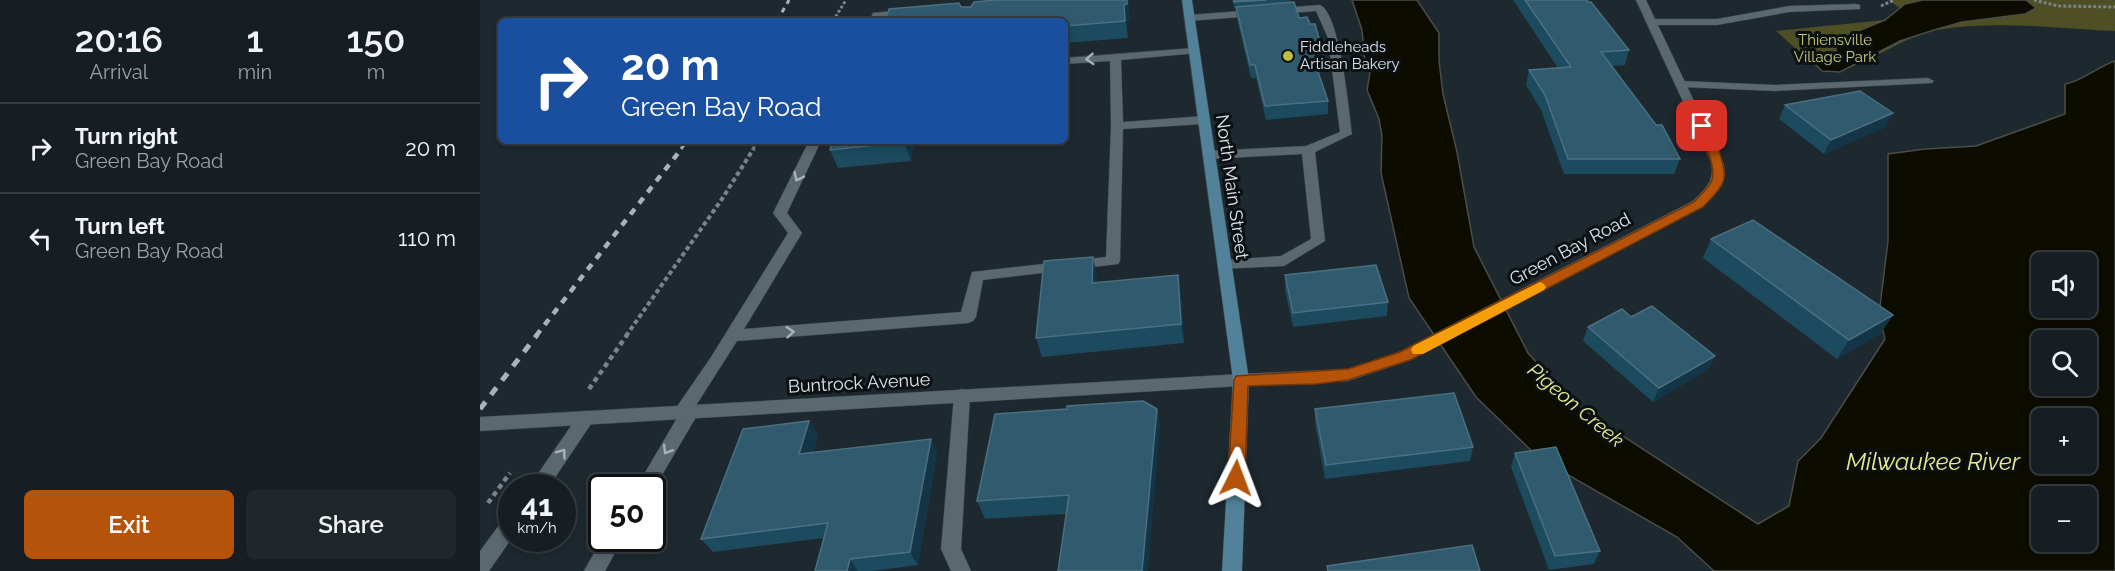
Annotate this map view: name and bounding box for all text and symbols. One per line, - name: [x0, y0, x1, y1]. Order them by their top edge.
- text: 20:16: [74, 18, 163, 60]
- text: 1: [246, 18, 263, 60]
- text: 150: [347, 18, 405, 60]
- park label: Thiensville Village Park: [1794, 31, 1876, 66]
- place label: Fiddleheads Artisan Bakery: [1300, 38, 1400, 73]
- text: 20 m: [621, 41, 720, 90]
- icon: right: [522, 42, 600, 120]
- marker: Fiddleheads Artisan Bakery: [1281, 49, 1295, 63]
- one-way arrow: [1086, 52, 1095, 65]
- text: Arrival: [90, 60, 148, 84]
- text: min: [238, 60, 272, 84]
- text: m: [367, 60, 385, 84]
- text: Green Bay Road: [621, 91, 822, 122]
- pin: [1676, 100, 1727, 151]
- icon: arrive: [1685, 109, 1718, 142]
- street label: North Main Street: [1212, 113, 1253, 261]
- text: Turn right: [75, 123, 178, 149]
- icon: right: [24, 132, 57, 165]
- text: 20 m: [405, 135, 456, 161]
- text: Green Bay Road: [75, 149, 224, 173]
- one-way arrow: [793, 171, 805, 182]
- street label: Green Bay Road: [1506, 208, 1634, 289]
- text: Turn left: [75, 213, 165, 239]
- icon: left: [24, 222, 57, 255]
- text: 110 m: [398, 225, 456, 251]
- text: Green Bay Road: [75, 239, 224, 263]
- map controls: [2031, 252, 2097, 552]
- button: sound: [2031, 252, 2097, 318]
- one-way arrow: [785, 325, 794, 338]
- button: search: [2031, 330, 2097, 396]
- water label: Pigeon Creek: [1523, 358, 1629, 452]
- street label: Buntrock Avenue: [787, 368, 931, 397]
- button: +: [2031, 408, 2097, 474]
- one-way arrow: [663, 444, 675, 454]
- position arrow: [1204, 446, 1268, 510]
- water label: Milwaukee River: [1846, 447, 2021, 476]
- one-way arrow: [555, 448, 566, 459]
- speed limit sign: 50: [588, 474, 666, 552]
- button: −: [2031, 486, 2097, 552]
- text: 41: [521, 488, 553, 523]
- button: Exit: [24, 490, 234, 559]
- button: Share: [246, 490, 456, 559]
- text: km/h: [517, 519, 557, 537]

